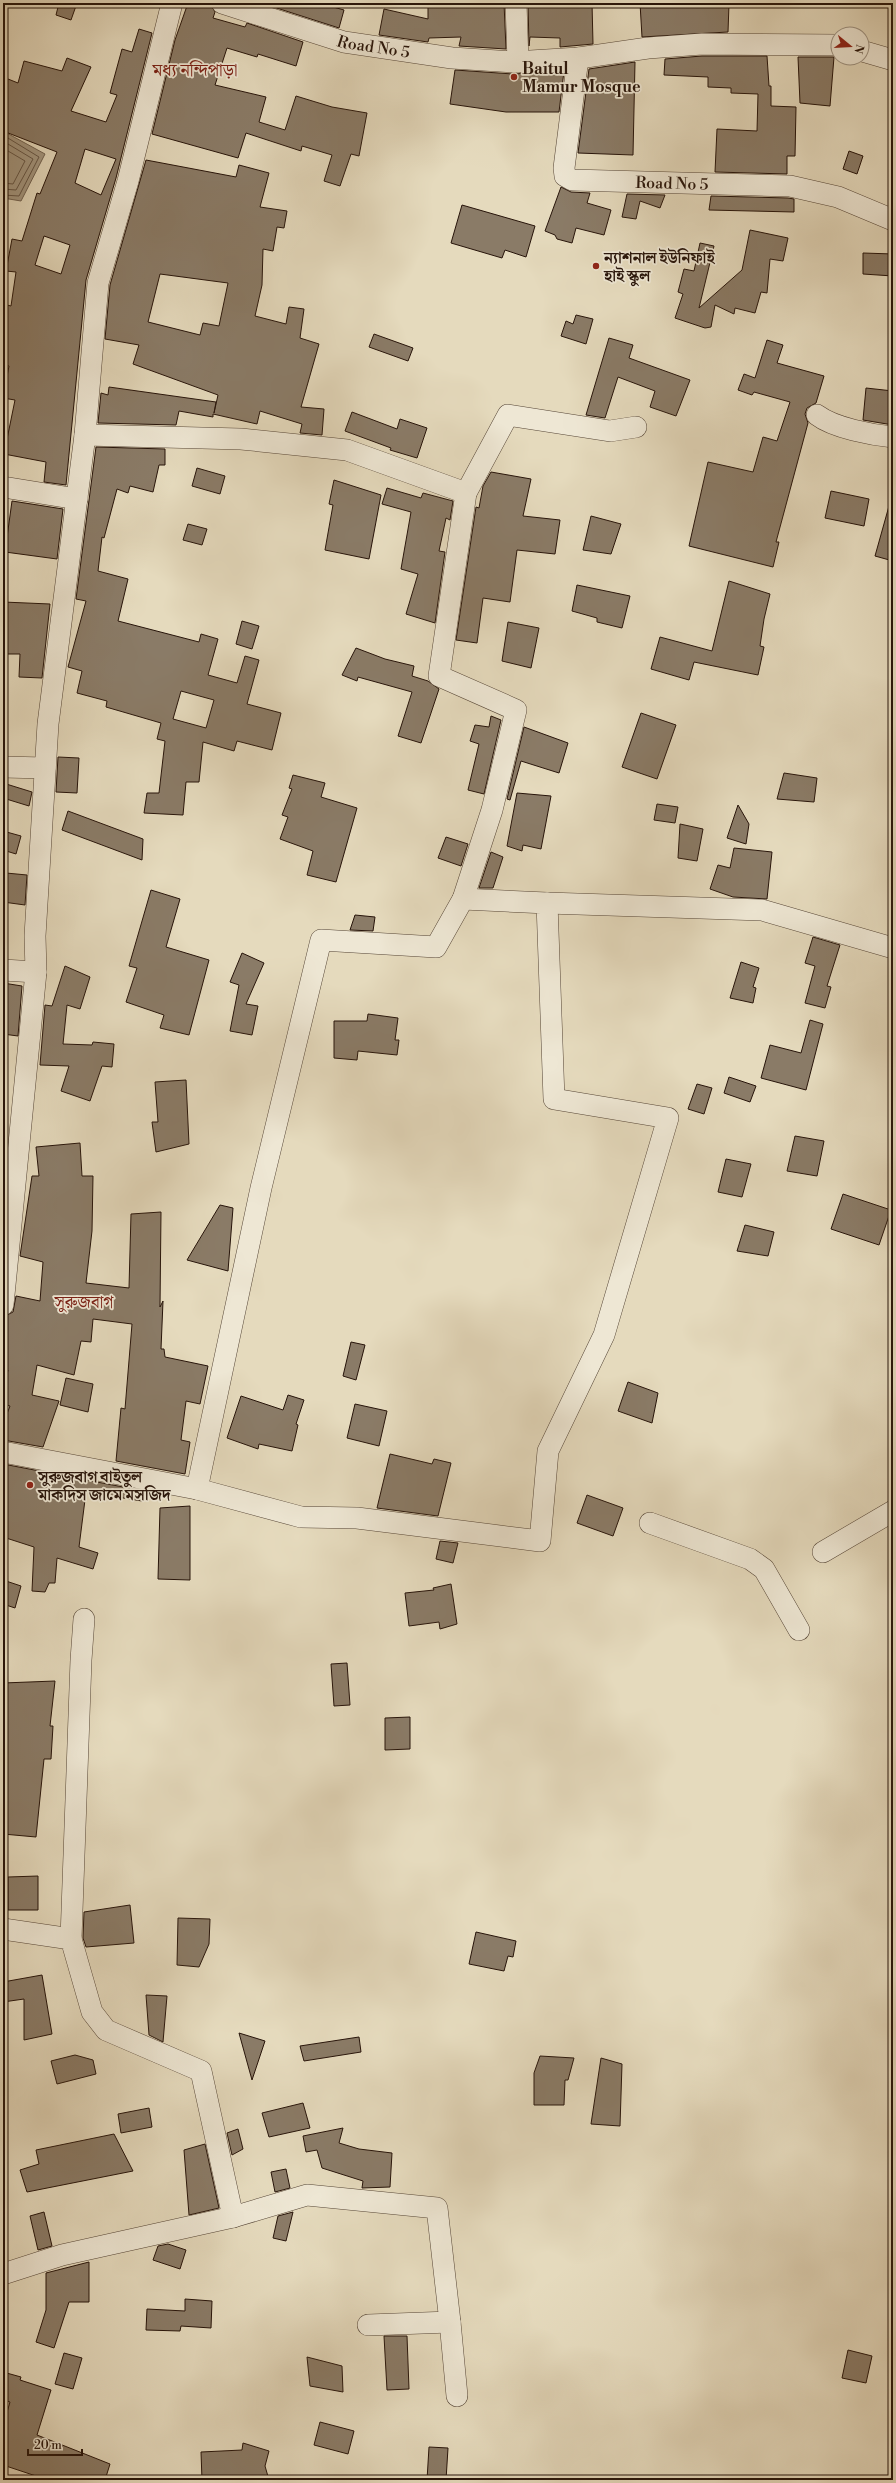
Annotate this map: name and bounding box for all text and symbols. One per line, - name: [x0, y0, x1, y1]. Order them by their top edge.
- north arrow: [830, 26, 870, 66]
- street label: Road No 5: [334, 31, 411, 63]
- text: N: [850, 42, 867, 55]
- district label: মধ্য নন্দিপাড়া: [152, 59, 237, 82]
- place label: Baitul Mamur Mosque: [522, 59, 641, 97]
- marker: Baitul Mamur Mosque: [509, 72, 519, 82]
- street label: Road No 5: [635, 173, 709, 195]
- place label: ন্যাশনাল ইউনিফাই হাই স্কুল: [603, 248, 715, 287]
- marker: ন্যাশনাল ইউনিফাই হাই স্কুল: [591, 261, 601, 271]
- district label: সুরুজবাগ: [54, 1292, 114, 1314]
- place label: সুরুজবাগ বাইতুল মাকদিস জামে মসজিদ: [37, 1467, 172, 1505]
- marker: সুরুজবাগ বাইতুল মাকদিস জামে মসজিদ: [25, 1480, 35, 1490]
- scale bar: [28, 2431, 82, 2457]
- text: 20 m: [34, 2438, 62, 2453]

